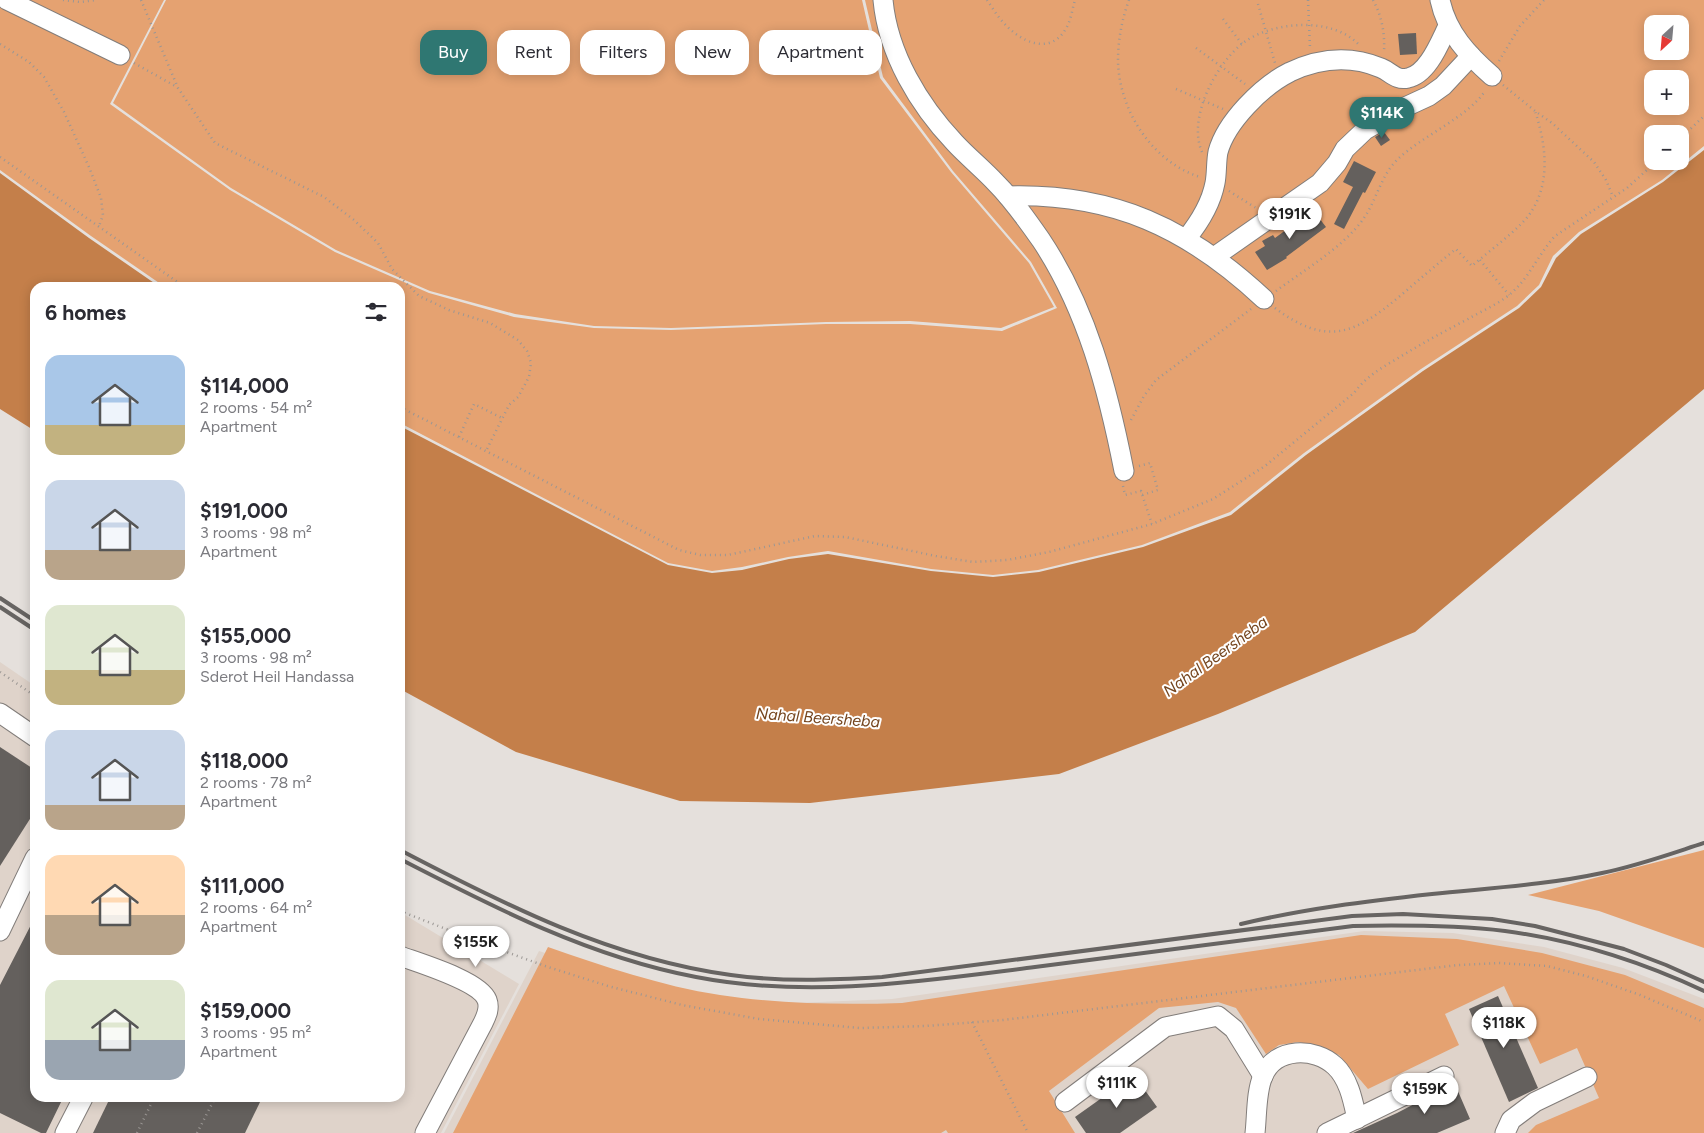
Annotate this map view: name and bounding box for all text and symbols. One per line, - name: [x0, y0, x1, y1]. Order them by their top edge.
- north arrow: [1644, 15, 1689, 60]
- map controls: [1644, 15, 1689, 170]
- chip: Buy: [420, 30, 487, 75]
- chip: Rent: [497, 30, 570, 75]
- chip: Filters: [580, 30, 665, 75]
- chip: New: [675, 30, 749, 75]
- chip: Apartment: [759, 30, 882, 75]
- button: +: [1644, 70, 1689, 115]
- pin: $114K: [1347, 96, 1417, 139]
- text: $114K: [1360, 103, 1404, 122]
- button: −: [1644, 125, 1689, 170]
- pin: $191K: [1255, 198, 1325, 240]
- text: $191K: [1269, 204, 1311, 223]
- icon: filters: [362, 298, 390, 326]
- text: 6 homes: [45, 300, 126, 325]
- text: $114,000: [200, 373, 289, 398]
- icon: home: [85, 375, 145, 435]
- text: 2 rooms · 54 m²: [200, 398, 312, 417]
- text: Apartment: [200, 417, 277, 436]
- text: $191,000: [200, 498, 288, 523]
- icon: home: [85, 500, 145, 560]
- text: 3 rooms · 98 m²: [200, 523, 312, 542]
- text: Apartment: [200, 542, 277, 561]
- water label: Nahal Beersheba: [1159, 612, 1271, 701]
- text: $155,000: [200, 623, 291, 648]
- icon: home: [85, 625, 145, 685]
- text: 3 rooms · 98 m²: [200, 648, 312, 667]
- text: Sderot Heil Handassa: [200, 667, 354, 686]
- water label: Nahal Beersheba: [755, 704, 881, 731]
- text: $118,000: [200, 748, 288, 773]
- icon: home: [85, 750, 145, 810]
- text: 2 rooms · 78 m²: [200, 773, 312, 792]
- text: Apartment: [200, 792, 277, 811]
- text: $111,000: [200, 873, 284, 898]
- icon: home: [85, 875, 145, 935]
- text: 2 rooms · 64 m²: [200, 898, 312, 917]
- text: Apartment: [200, 917, 277, 936]
- pin: $155K: [441, 926, 511, 968]
- text: $155K: [454, 932, 498, 951]
- text: $159,000: [200, 998, 291, 1023]
- icon: home: [85, 1000, 145, 1060]
- pin: $118K: [1469, 1006, 1539, 1049]
- text: $118K: [1483, 1013, 1525, 1032]
- text: 3 rooms · 95 m²: [200, 1023, 311, 1042]
- text: Apartment: [200, 1042, 277, 1061]
- pin: $111K: [1082, 1066, 1152, 1109]
- pin: $159K: [1390, 1072, 1460, 1115]
- text: $111K: [1097, 1073, 1137, 1092]
- text: $159K: [1403, 1079, 1447, 1098]

